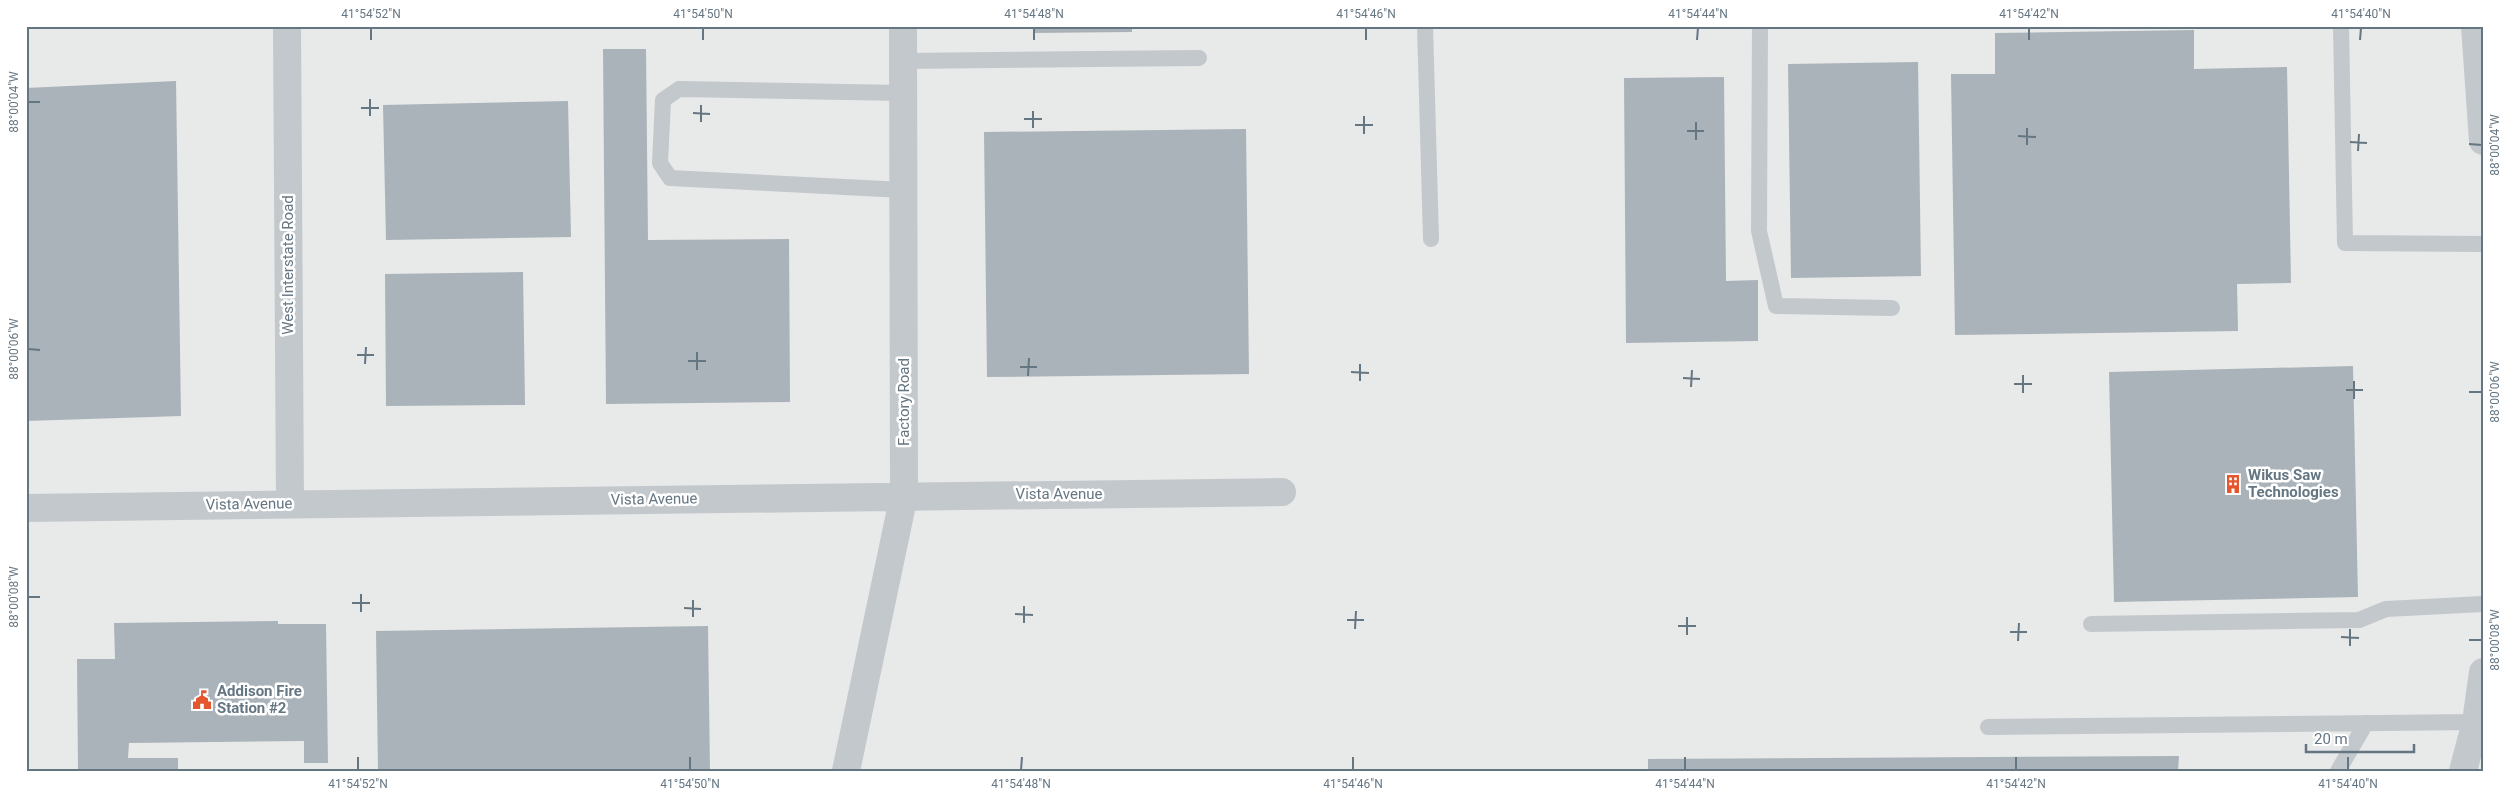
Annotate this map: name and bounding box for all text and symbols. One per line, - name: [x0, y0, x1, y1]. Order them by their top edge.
- text: 41°54'52"N: [341, 7, 401, 21]
- text: 41°54'50"N: [673, 7, 733, 21]
- text: 41°54'48"N: [1004, 7, 1064, 21]
- text: 41°54'46"N: [1336, 7, 1396, 21]
- text: 41°54'44"N: [1668, 7, 1728, 21]
- text: 41°54'42"N: [1999, 7, 2059, 21]
- text: 41°54'40"N: [2331, 7, 2391, 21]
- text: 88°00'04"W: [7, 71, 21, 133]
- text: 88°00'04"W: [2488, 114, 2502, 176]
- street label: West Interstate Road: [279, 195, 297, 335]
- text: 88°00'06"W: [7, 318, 21, 380]
- street label: Factory Road: [895, 358, 913, 446]
- text: 88°00'06"W: [2488, 361, 2502, 423]
- place label: Wikus Saw Technologies: [2248, 466, 2339, 501]
- building icon: Wikus Saw Technologies: [2222, 473, 2244, 495]
- street label: Vista Avenue: [1016, 485, 1102, 503]
- street label: Vista Avenue: [610, 489, 698, 509]
- street label: Vista Avenue: [205, 494, 293, 514]
- text: 88°00'08"W: [7, 566, 21, 628]
- text: 88°00'08"W: [2488, 609, 2502, 671]
- place label: Addison Fire Station #2: [217, 682, 302, 717]
- public building icon: Addison Fire Station #2: [191, 689, 213, 711]
- scale bar: [2306, 722, 2414, 754]
- text: 20 m: [2314, 730, 2348, 748]
- text: 41°54'52"N: [328, 777, 388, 791]
- text: 41°54'50"N: [660, 777, 720, 791]
- text: 41°54'48"N: [991, 777, 1051, 791]
- text: 41°54'46"N: [1323, 777, 1383, 791]
- text: 41°54'44"N: [1655, 777, 1715, 791]
- text: 41°54'42"N: [1986, 777, 2046, 791]
- text: 41°54'40"N: [2318, 777, 2378, 791]

